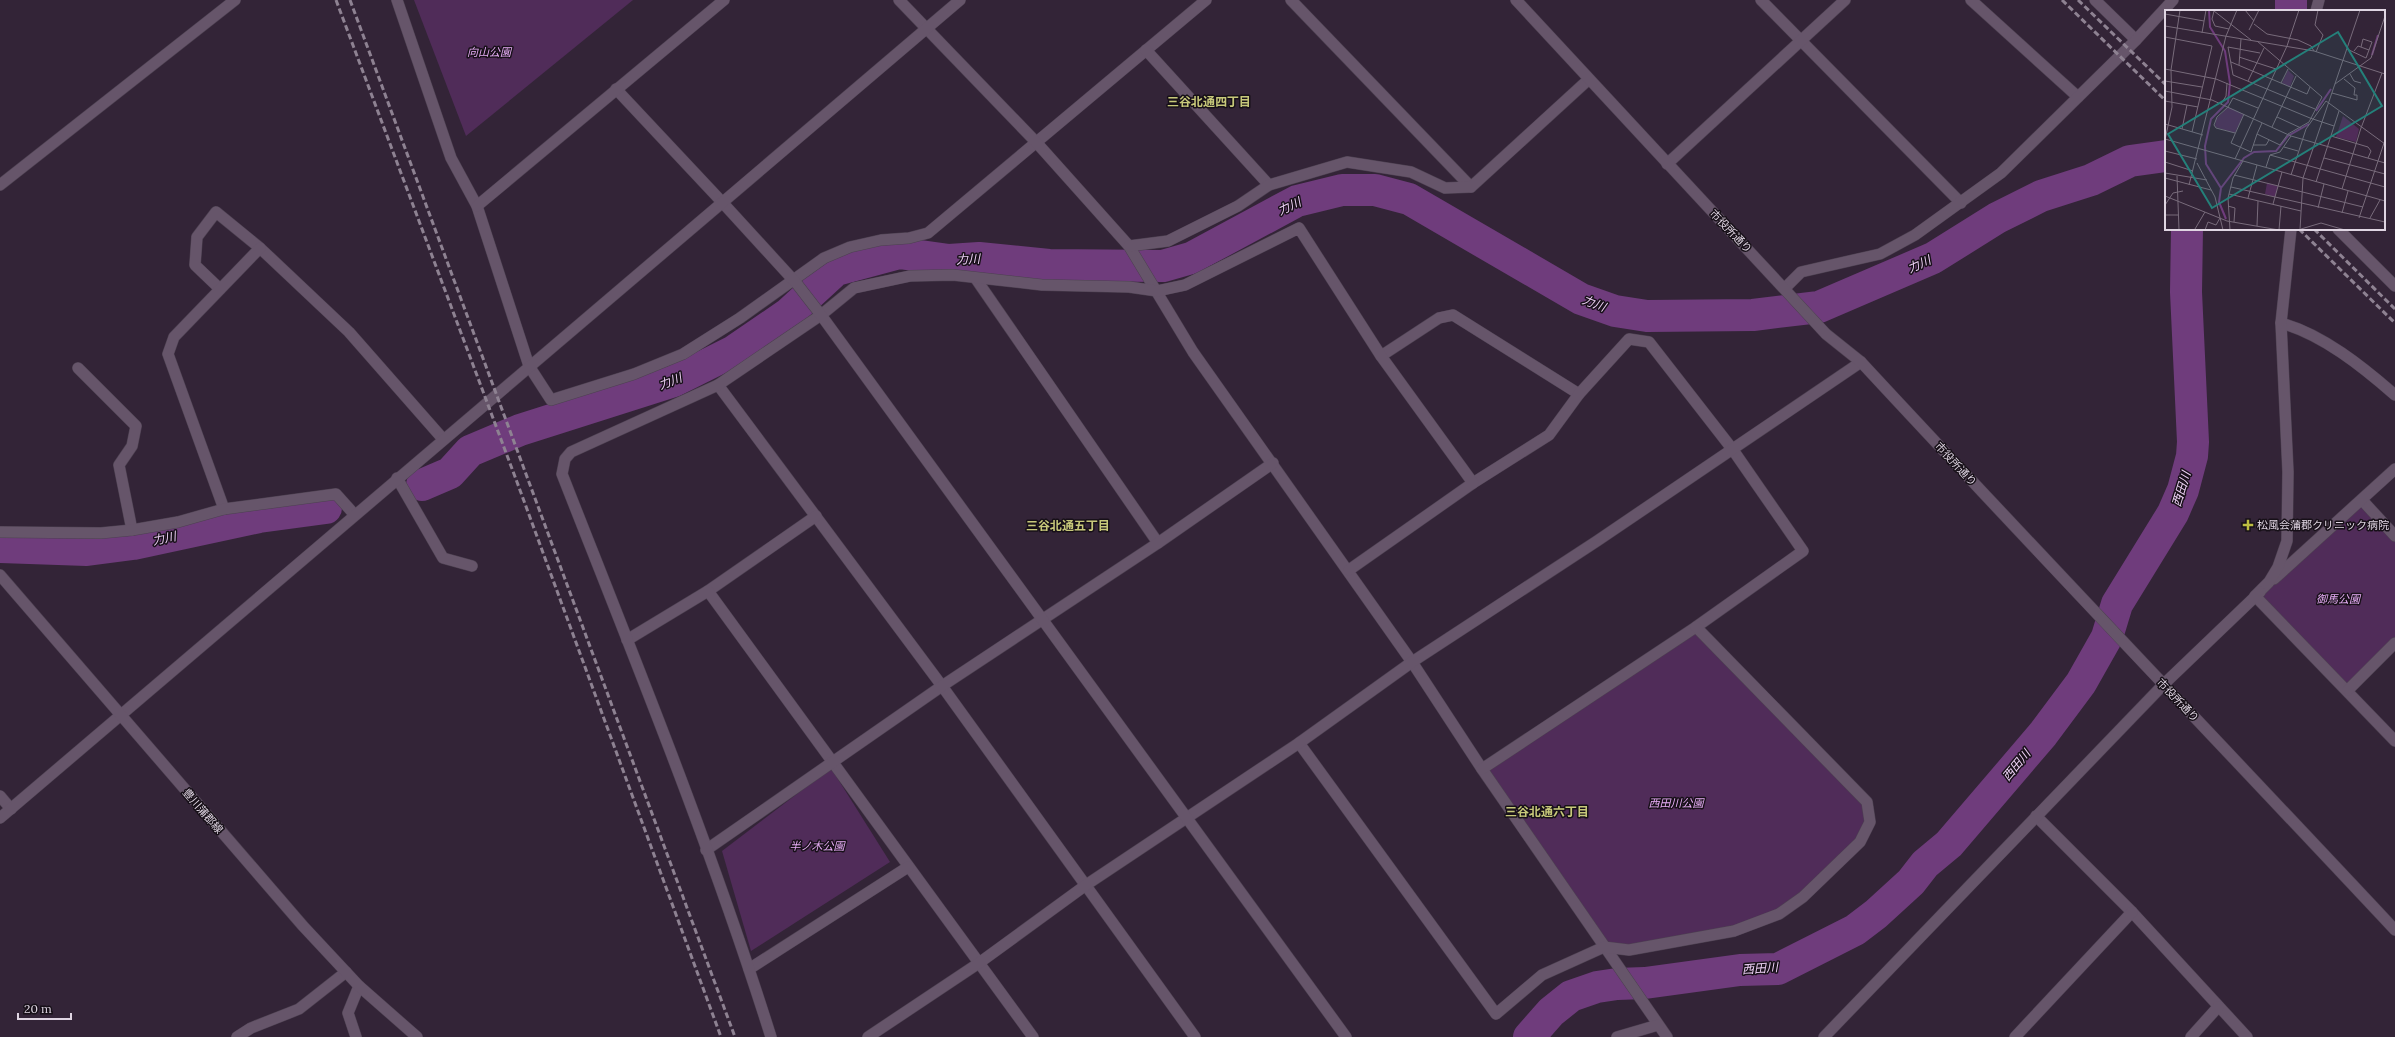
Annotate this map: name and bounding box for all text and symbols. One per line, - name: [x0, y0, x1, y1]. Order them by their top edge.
- inset map: [2165, 10, 2385, 230]
- park label: 向山公園: [467, 45, 513, 59]
- district label: 三谷北通四丁目: [1167, 94, 1251, 109]
- water label: 力川: [1275, 193, 1305, 218]
- street label: 市役所通り: [1707, 206, 1755, 256]
- water label: 力川: [956, 251, 982, 267]
- water label: 力川: [1905, 251, 1935, 276]
- water label: 力川: [1580, 292, 1610, 315]
- water label: 力川: [656, 369, 686, 392]
- street label: 市役所通り: [1932, 439, 1980, 489]
- water label: 西田川: [2169, 468, 2194, 508]
- district label: 三谷北通五丁目: [1026, 518, 1110, 533]
- place label: 松風会蒲郡クリニック病院: [2257, 518, 2389, 532]
- marker: 松風会蒲郡クリニック病院: [2242, 519, 2254, 531]
- water label: 力川: [151, 528, 179, 548]
- park label: 御馬公園: [2316, 592, 2362, 606]
- street label: 市役所通り: [2154, 675, 2202, 725]
- water label: 西田川: [1999, 745, 2035, 784]
- street label: 豊川蒲郡線: [180, 786, 226, 836]
- park label: 西田川公園: [1649, 796, 1705, 810]
- district label: 三谷北通六丁目: [1505, 804, 1589, 819]
- park label: 半ノ木公園: [790, 839, 846, 853]
- water label: 西田川: [1742, 959, 1780, 977]
- scale bar: [18, 995, 71, 1021]
- text: 20 m: [24, 1001, 52, 1016]

